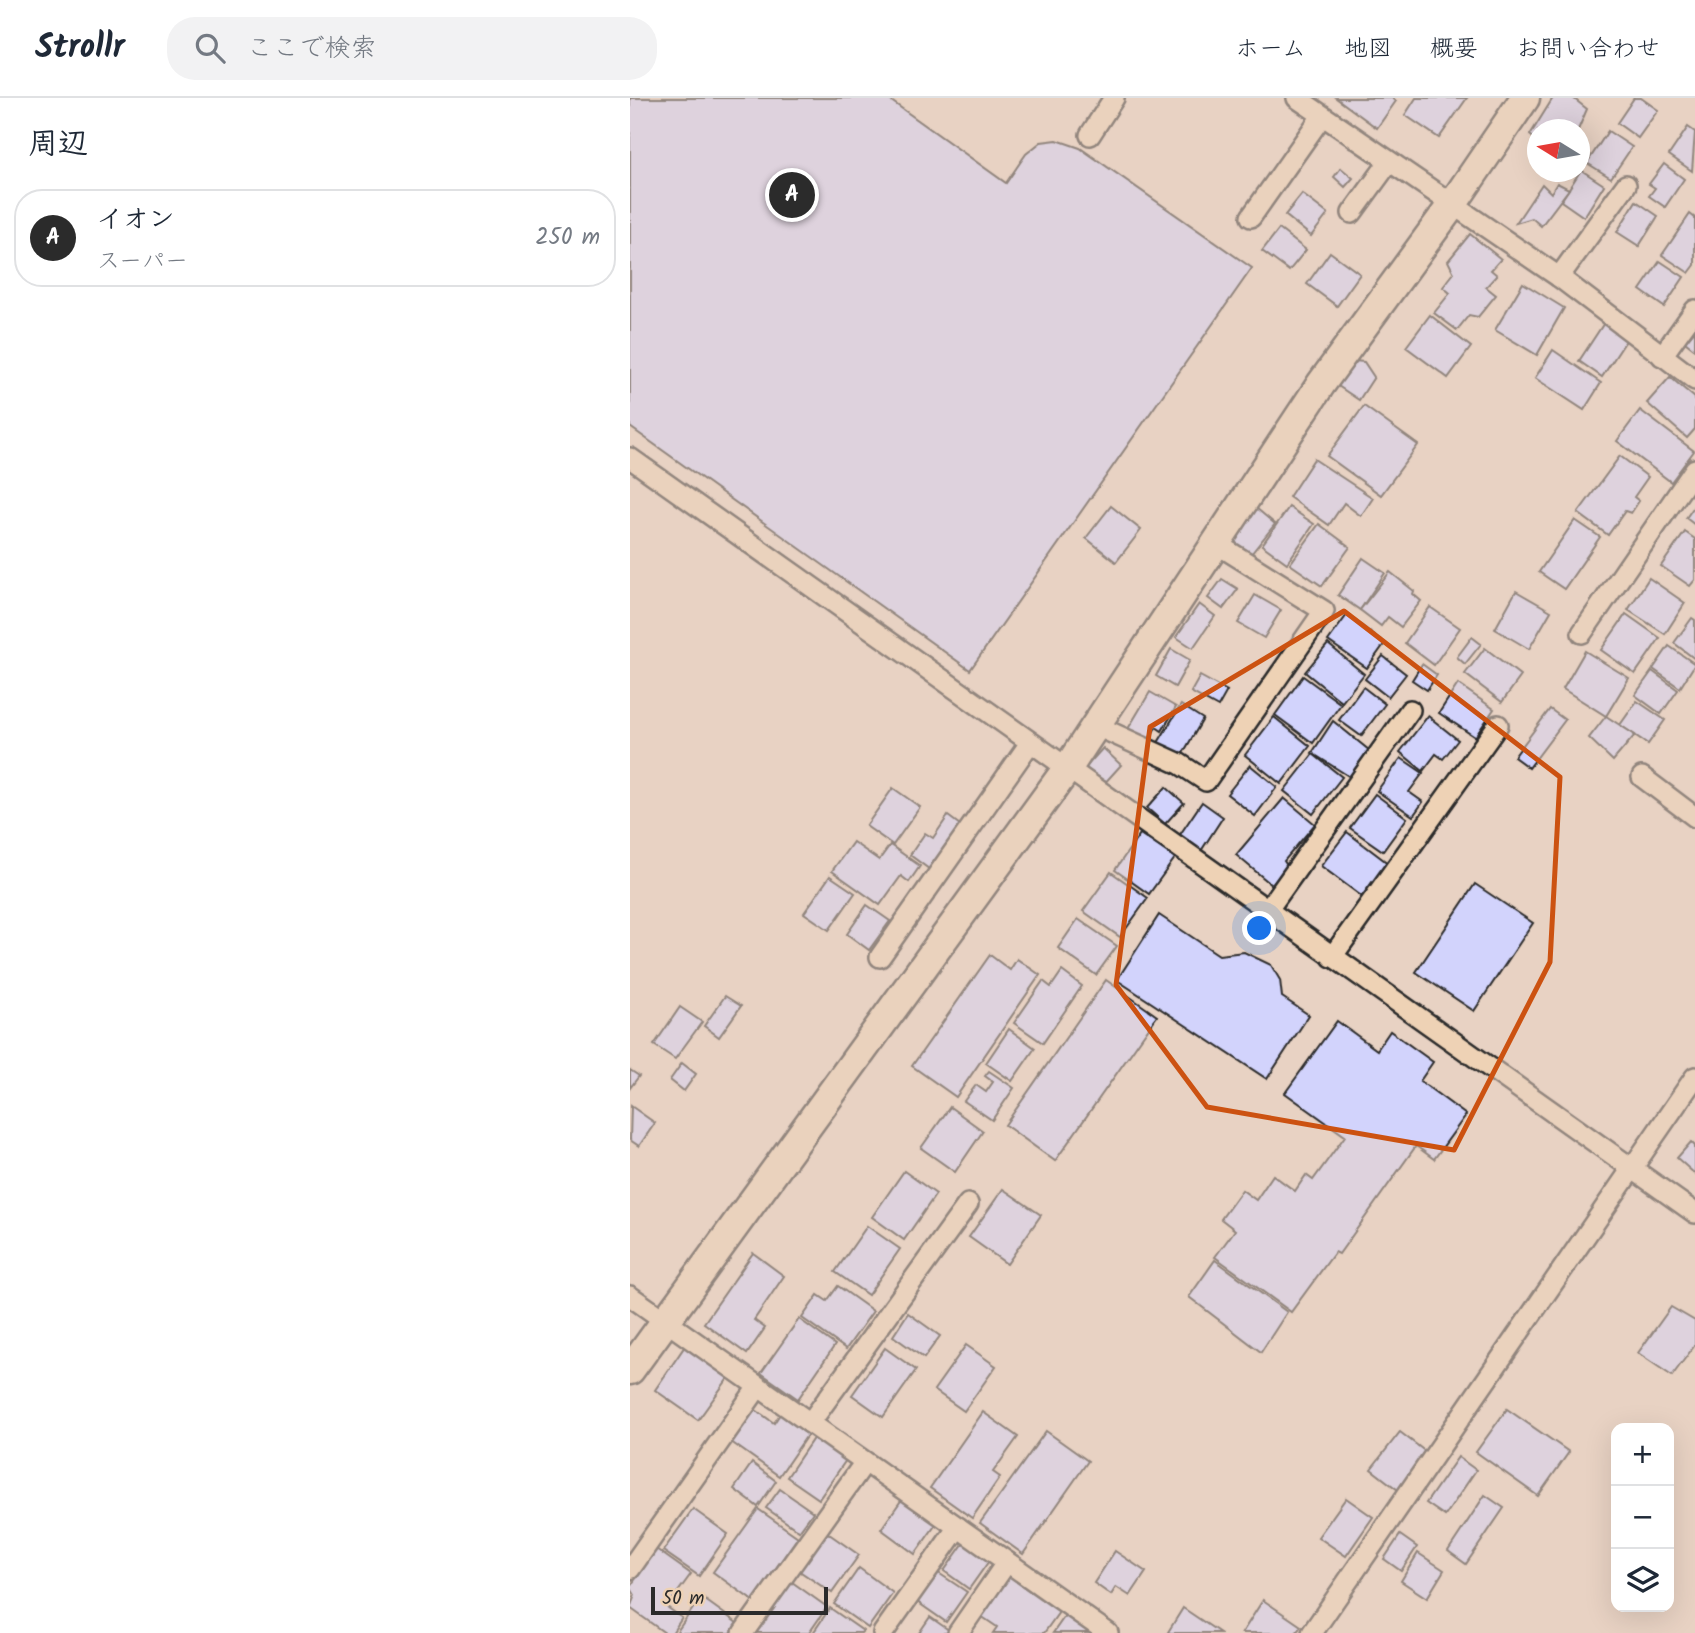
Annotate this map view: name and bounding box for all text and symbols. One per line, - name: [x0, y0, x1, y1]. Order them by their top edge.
- search box: [167, 17, 657, 80]
- text: Strollr: [35, 22, 125, 75]
- text: ここで検索: [247, 28, 377, 70]
- icon: search: [191, 29, 229, 67]
- text: ホーム: [1235, 30, 1306, 69]
- text: 地図: [1344, 30, 1392, 69]
- text: 概要: [1430, 30, 1478, 69]
- text: お問い合わせ: [1516, 30, 1660, 69]
- north arrow: [1527, 119, 1590, 182]
- text: 周辺: [28, 121, 88, 169]
- pin: A: [769, 169, 815, 221]
- text: イオン: [97, 199, 174, 241]
- text: A: [46, 220, 60, 256]
- text: 250 m: [535, 220, 600, 256]
- text: スーパー: [97, 244, 188, 280]
- your location: [1242, 911, 1276, 945]
- map controls: [1611, 1423, 1674, 1612]
- button: +: [1611, 1423, 1674, 1486]
- button: −: [1611, 1486, 1674, 1549]
- button: layers: [1611, 1549, 1674, 1612]
- scale bar: [651, 1584, 828, 1616]
- text: 50 m: [662, 1584, 704, 1614]

